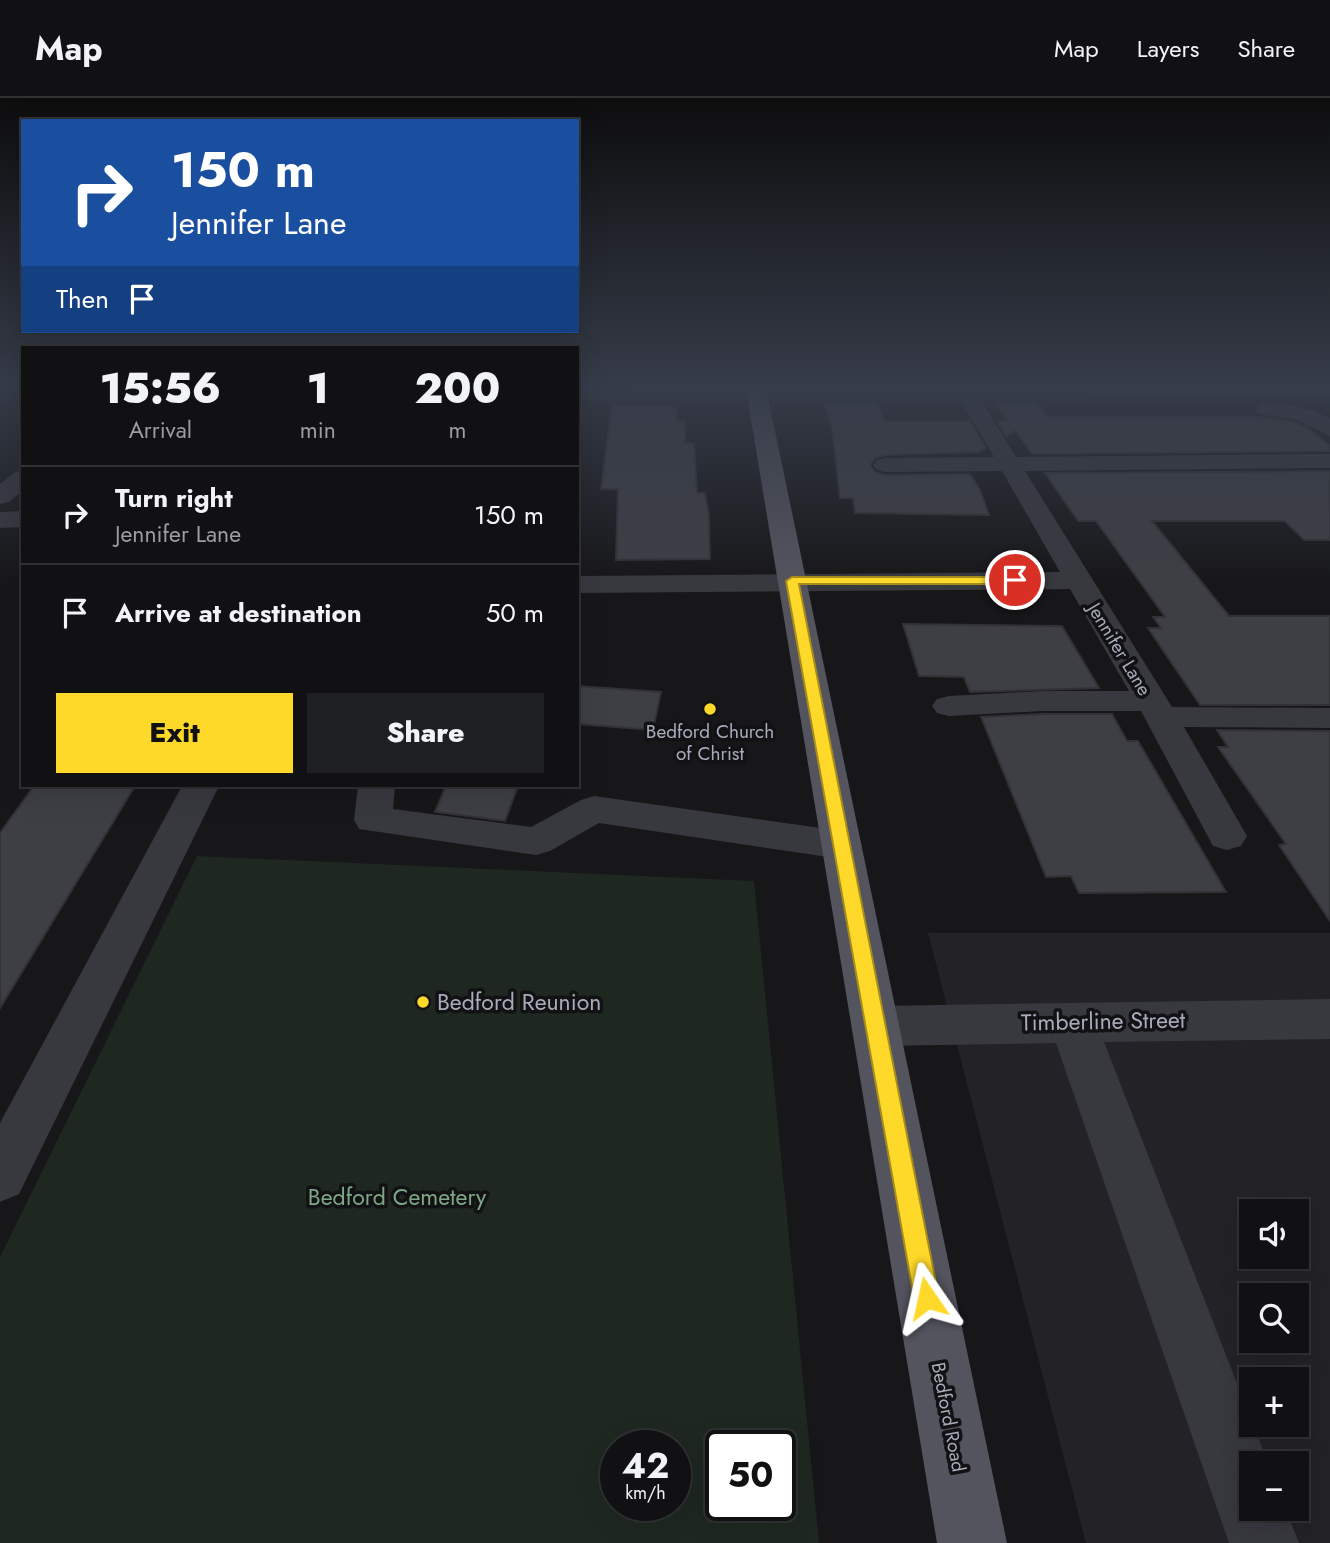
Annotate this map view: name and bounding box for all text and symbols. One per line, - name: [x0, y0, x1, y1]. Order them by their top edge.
- text: Map: [35, 25, 103, 72]
- text: Map: [1054, 31, 1099, 66]
- text: Layers: [1137, 31, 1199, 66]
- text: Share: [1237, 31, 1295, 66]
- text: 150 m: [171, 135, 315, 205]
- icon: right: [56, 147, 147, 238]
- text: Jennifer Lane: [171, 200, 346, 246]
- text: Then: [56, 280, 109, 318]
- icon: arrive: [123, 280, 161, 318]
- text: 15:56: [100, 358, 221, 419]
- text: 1: [307, 358, 329, 419]
- text: 200: [414, 358, 500, 419]
- text: Arrival: [129, 413, 192, 447]
- text: min: [300, 413, 336, 447]
- text: m: [448, 413, 466, 447]
- text: Turn right: [115, 479, 233, 517]
- icon: right: [56, 496, 94, 534]
- text: 150 m: [474, 496, 544, 534]
- text: Jennifer Lane: [115, 517, 241, 551]
- pin: [985, 550, 1045, 610]
- icon: arrive: [996, 561, 1034, 599]
- icon: arrive: [56, 594, 94, 632]
- text: Arrive at destination: [115, 594, 362, 632]
- text: 50 m: [486, 594, 544, 632]
- street label: Jennifer Lane: [1080, 595, 1158, 701]
- button: Exit: [56, 693, 293, 773]
- button: Share: [307, 693, 544, 773]
- marker: Bedford Church of Christ: [702, 701, 718, 717]
- place label: Bedford Church of Christ: [646, 718, 774, 767]
- place label: Bedford Reunion: [437, 985, 601, 1019]
- marker: Bedford Reunion: [415, 994, 431, 1010]
- street label: Timberline Street: [1020, 1003, 1186, 1039]
- park label: Bedford Cemetery: [308, 1180, 487, 1214]
- map controls: [1239, 1199, 1309, 1521]
- button: sound: [1239, 1199, 1309, 1269]
- position arrow: [890, 1261, 964, 1335]
- button: search: [1239, 1283, 1309, 1353]
- street label: Bedford Road: [925, 1360, 972, 1474]
- button: +: [1239, 1367, 1309, 1437]
- speed limit sign: 50: [705, 1430, 796, 1521]
- text: 42: [622, 1441, 669, 1491]
- button: −: [1239, 1451, 1309, 1521]
- text: km/h: [625, 1480, 666, 1506]

